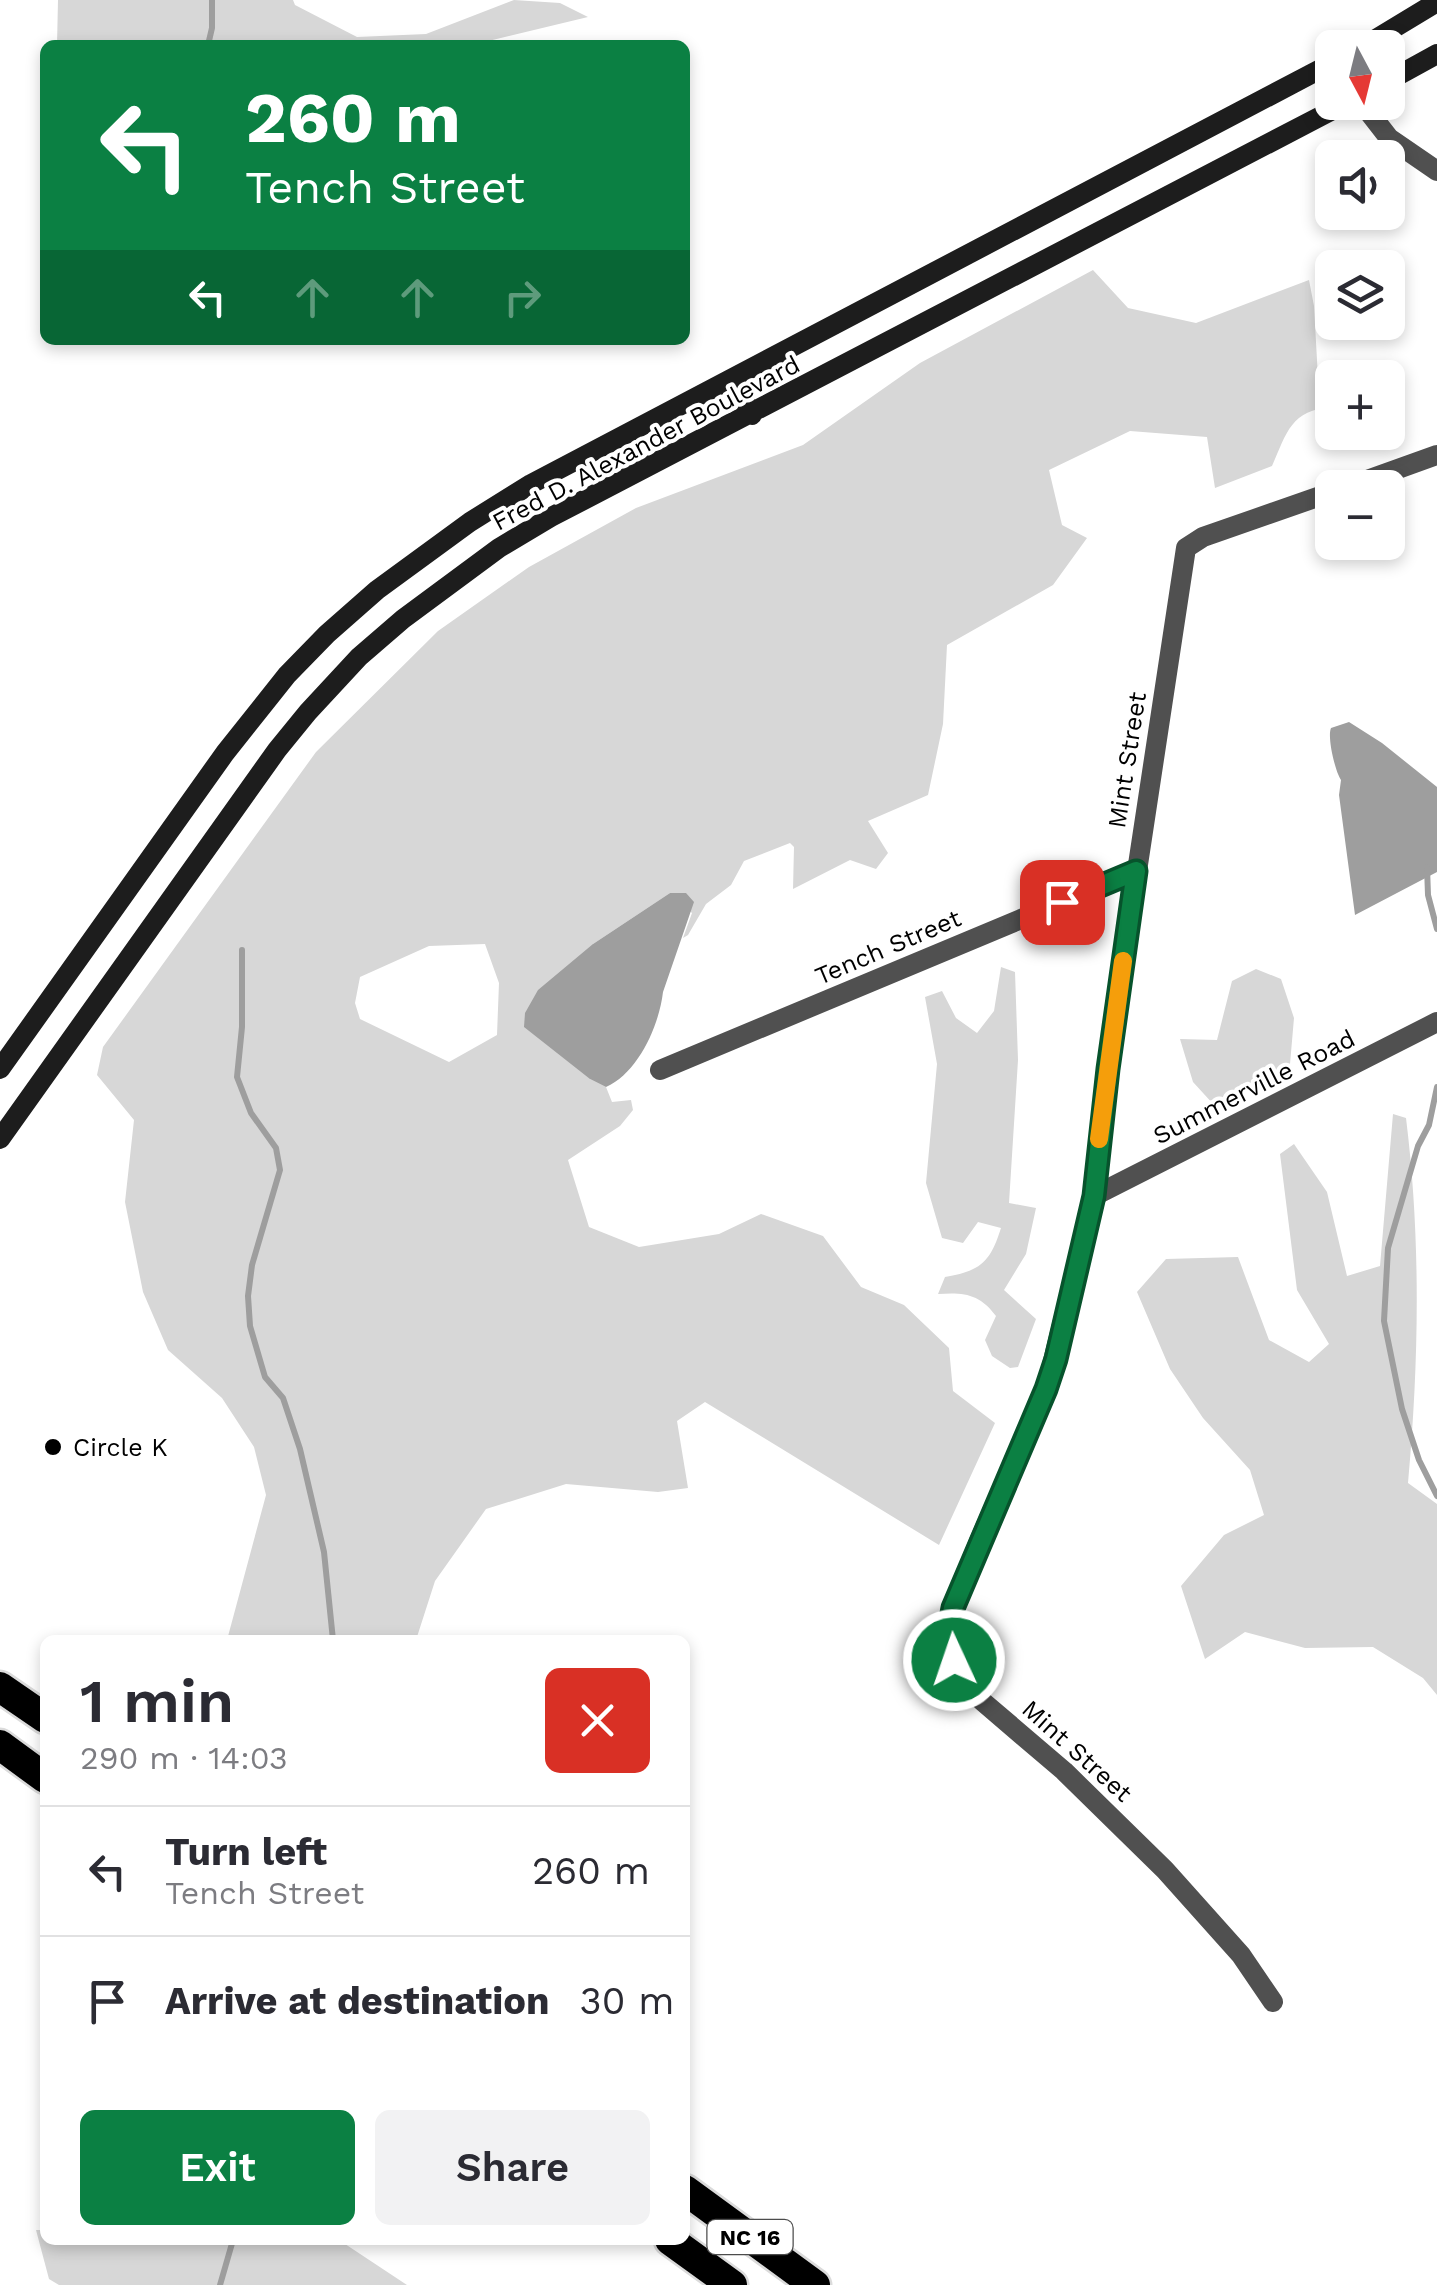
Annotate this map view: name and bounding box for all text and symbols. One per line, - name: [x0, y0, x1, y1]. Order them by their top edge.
- north arrow: [1315, 30, 1405, 120]
- map controls: [1315, 30, 1405, 560]
- text: 260 m: [245, 77, 461, 159]
- icon: left: [80, 80, 210, 210]
- button: sound: [1315, 140, 1405, 230]
- text: Tench Street: [245, 161, 525, 214]
- button: layers: [1315, 250, 1405, 340]
- icon: left: [180, 270, 235, 325]
- icon: ahead: [285, 270, 340, 325]
- icon: ahead: [390, 270, 445, 325]
- icon: right: [495, 270, 550, 325]
- street label: Fred D. Alexander Boulevard: [487, 349, 805, 537]
- button: +: [1315, 360, 1405, 450]
- button: −: [1315, 470, 1405, 560]
- street label: Mint Street: [1102, 689, 1152, 830]
- pin: [1020, 860, 1105, 945]
- icon: arrive: [1035, 875, 1090, 930]
- street label: Tench Street: [811, 903, 966, 991]
- street label: Summerville Road: [1148, 1024, 1360, 1150]
- place label: Circle K: [73, 1433, 168, 1462]
- marker: Circle K: [42, 1436, 64, 1458]
- position arrow: [902, 1608, 1006, 1712]
- text: 1 min: [80, 1666, 234, 1737]
- button: close: [545, 1668, 650, 1773]
- street label: Mint Street: [1016, 1694, 1138, 1808]
- text: 290 m · 14:03: [80, 1739, 288, 1777]
- text: Turn left: [165, 1830, 327, 1874]
- icon: left: [80, 1844, 135, 1899]
- text: 260 m: [532, 1849, 650, 1893]
- text: Tench Street: [165, 1874, 364, 1912]
- icon: arrive: [80, 1974, 135, 2029]
- text: Arrive at destination: [165, 1979, 550, 2023]
- text: 30 m: [580, 1979, 675, 2023]
- button: Exit: [80, 2110, 355, 2225]
- button: Share: [375, 2110, 650, 2225]
- road number: NC 16: [708, 2220, 792, 2254]

